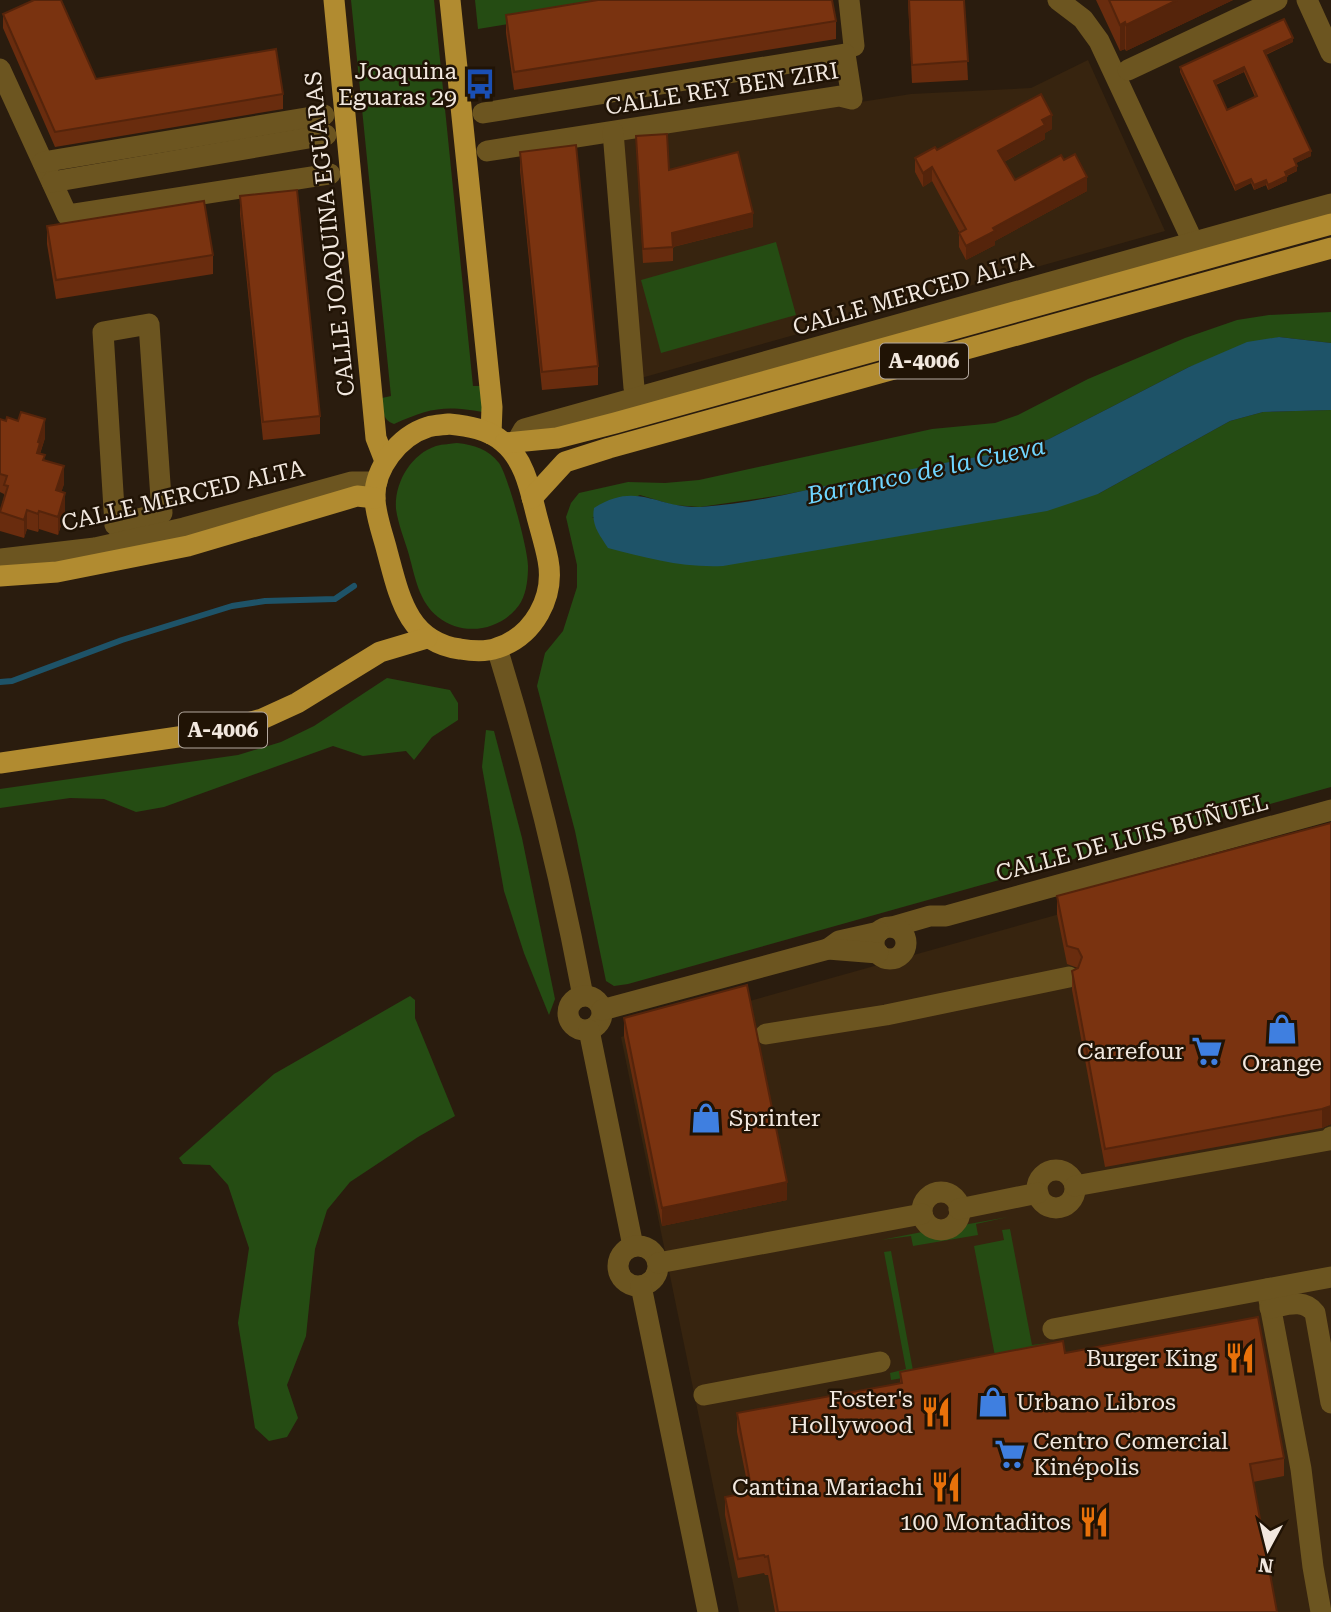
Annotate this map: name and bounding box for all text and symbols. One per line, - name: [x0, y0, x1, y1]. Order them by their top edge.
- street label: CALLE REY BEN ZIRI: [604, 57, 840, 121]
- place label: Joaquina Eguaras 29: [338, 58, 458, 111]
- bus stop icon: Joaquina Eguaras 29: [463, 67, 497, 101]
- street label: CALLE JOAQUINA EGUARAS: [300, 70, 360, 398]
- street label: CALLE MERCED ALTA: [790, 247, 1036, 341]
- road number: A-4006: [880, 344, 968, 378]
- water label: Barranco de la Cueva: [803, 432, 1048, 510]
- street label: CALLE MERCED ALTA: [59, 455, 307, 537]
- road number: A-4006: [179, 712, 267, 748]
- street label: CALLE DE LUIS BUÑUEL: [993, 789, 1271, 887]
- shop icon: Orange: [1265, 1012, 1299, 1046]
- supermarket icon: Carrefour: [1190, 1034, 1224, 1068]
- place label: Carrefour: [1077, 1038, 1184, 1065]
- place label: Orange: [1242, 1050, 1322, 1077]
- shop icon: Sprinter: [689, 1101, 723, 1135]
- place label: Sprinter: [729, 1105, 820, 1132]
- restaurant icon: Burger King: [1223, 1341, 1257, 1375]
- place label: Burger King: [1086, 1345, 1217, 1372]
- shop icon: Urbano Libros: [976, 1385, 1010, 1419]
- place label: Foster's Hollywood: [790, 1386, 913, 1439]
- place label: Urbano Libros: [1016, 1389, 1176, 1416]
- restaurant icon: Foster's Hollywood: [919, 1395, 953, 1429]
- place label: Centro Comercial Kinépolis: [1033, 1428, 1228, 1481]
- supermarket icon: Centro Comercial Kinépolis: [993, 1437, 1027, 1471]
- restaurant icon: Cantina Mariachi: [929, 1470, 963, 1504]
- place label: Cantina Mariachi: [732, 1474, 923, 1501]
- restaurant icon: 100 Montaditos: [1077, 1505, 1111, 1539]
- place label: 100 Montaditos: [900, 1509, 1071, 1536]
- north arrow: [1233, 1514, 1303, 1584]
- text: N: [1257, 1553, 1275, 1578]

